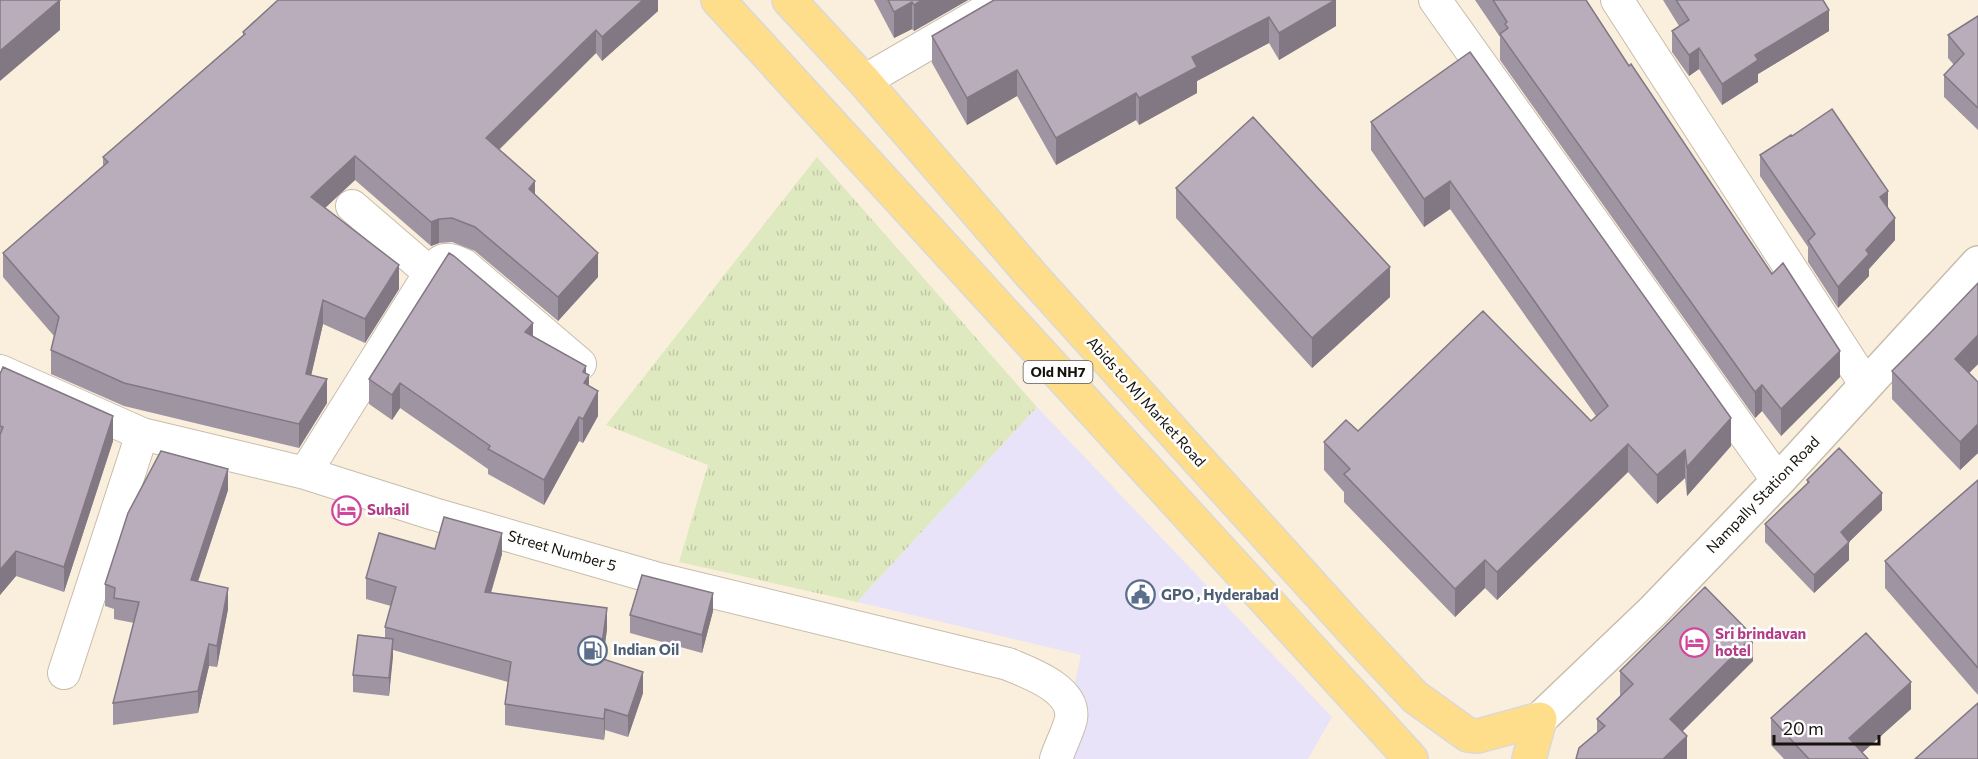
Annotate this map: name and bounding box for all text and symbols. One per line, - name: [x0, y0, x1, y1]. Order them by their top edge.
- street label: Abids to MJ Market Road: [1084, 333, 1210, 470]
- road number: Old NH7: [1024, 361, 1092, 383]
- street label: Nampally Station Road: [1702, 432, 1823, 556]
- hotel icon: Suhail: [330, 494, 362, 526]
- place label: Suhail: [367, 500, 409, 518]
- street label: Street Number 5: [506, 526, 619, 574]
- public building icon: GPO , Hyderabad: [1124, 579, 1156, 611]
- place label: GPO , Hyderabad: [1161, 585, 1279, 603]
- place label: Sri brindavan hotel: [1715, 624, 1806, 659]
- hotel icon: Sri brindavan hotel: [1678, 627, 1710, 659]
- fuel station icon: Indian Oil: [576, 634, 608, 666]
- place label: Indian Oil: [613, 640, 679, 658]
- scale bar: [1774, 708, 1879, 746]
- text: 20 m: [1783, 717, 1824, 739]

